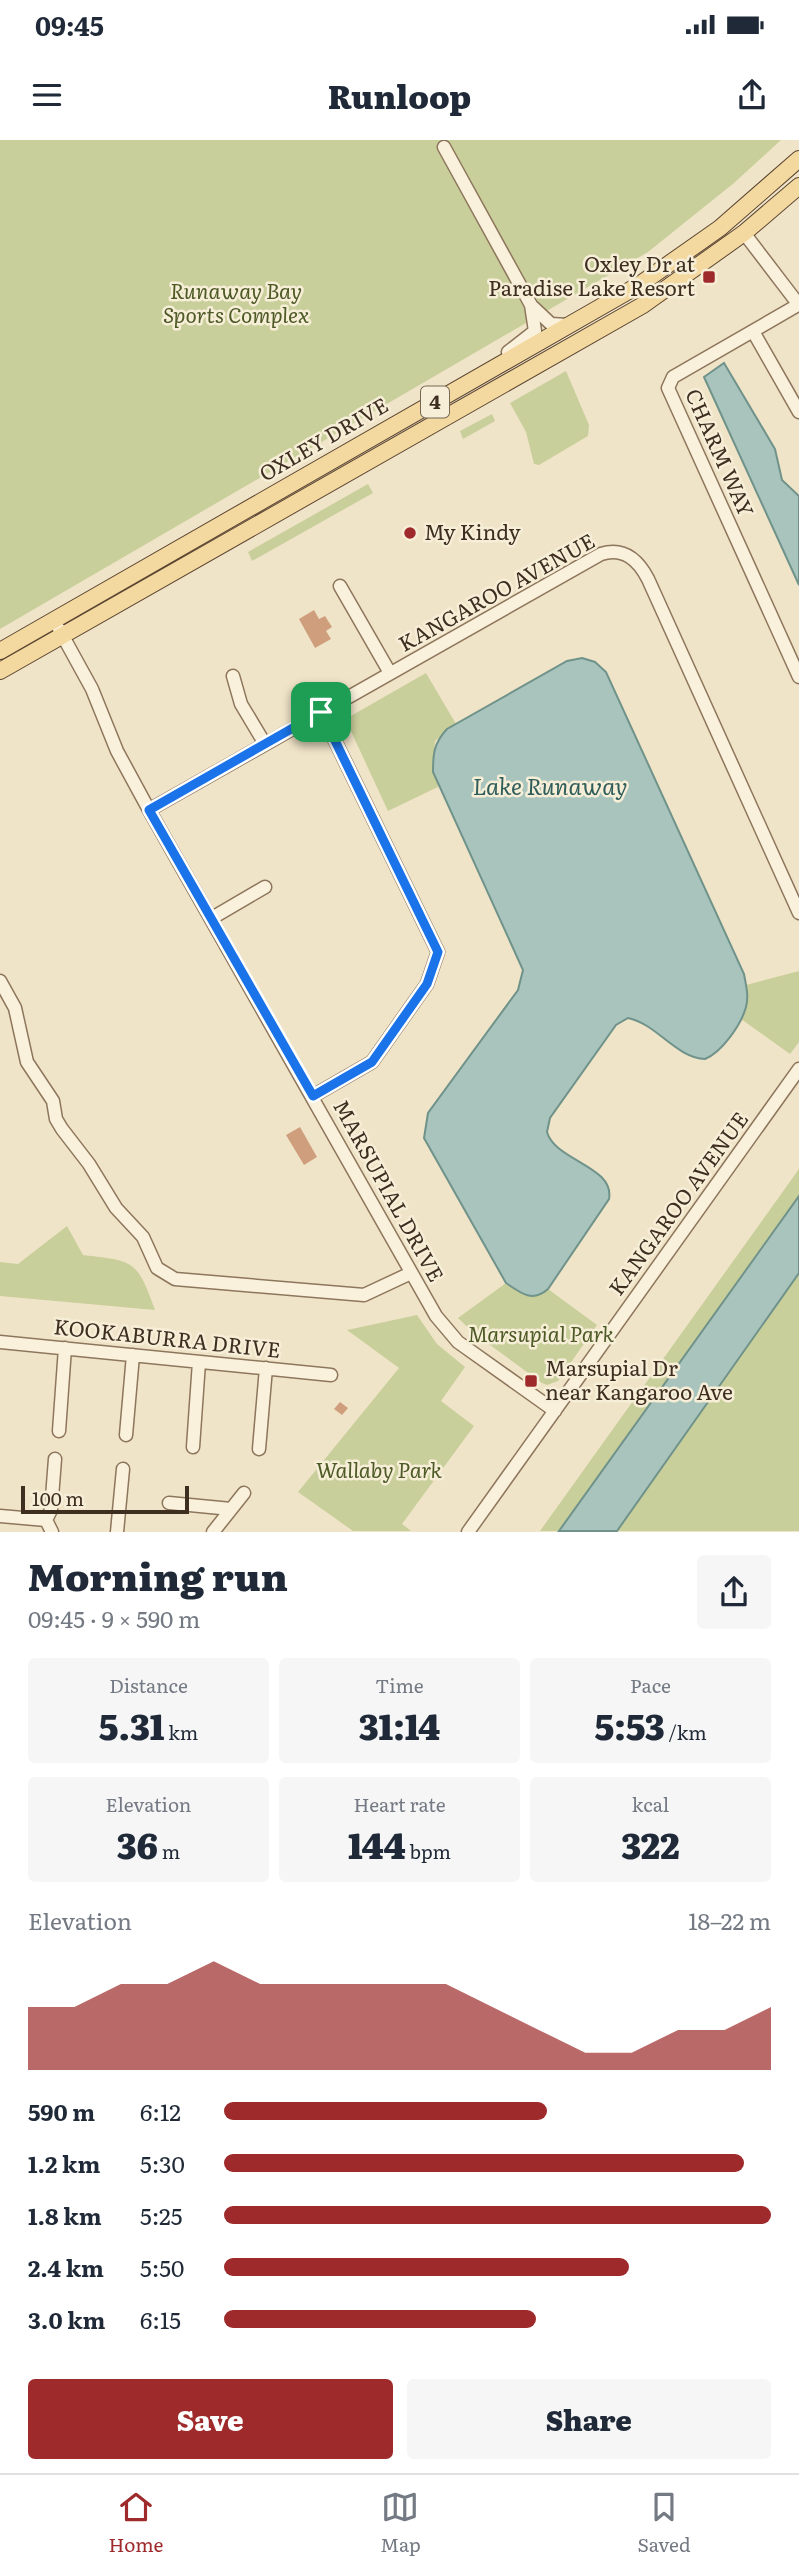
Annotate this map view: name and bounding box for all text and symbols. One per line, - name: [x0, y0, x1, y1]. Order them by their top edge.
- text: 09:45: [35, 5, 104, 44]
- text: Runloop: [328, 71, 471, 119]
- icon: menu: [28, 76, 66, 114]
- icon: share: [733, 76, 771, 114]
- place label: Oxley Dr at Paradise Lake Resort: [488, 247, 696, 302]
- marker: Oxley Dr at Paradise Lake Resort: [701, 269, 717, 285]
- park label: Runaway Bay Sports Complex: [163, 274, 309, 329]
- street label: CHARM WAY: [679, 383, 763, 521]
- road number: 4: [421, 386, 449, 418]
- street label: OXLEY DRIVE: [252, 388, 393, 487]
- place label: My Kindy: [424, 515, 521, 546]
- street label: KANGAROO AVENUE: [392, 524, 600, 658]
- marker: My Kindy: [402, 525, 418, 541]
- pin: [291, 682, 351, 742]
- icon: arrive: [302, 693, 340, 731]
- water label: Lake Runaway: [473, 768, 627, 802]
- street label: MARSUPIAL DRIVE: [327, 1093, 453, 1287]
- street label: KANGAROO AVENUE: [600, 1104, 754, 1301]
- street label: KOOKABURRA DRIVE: [52, 1309, 282, 1364]
- park label: Marsupial Park: [468, 1317, 615, 1348]
- place label: Marsupial Dr near Kangaroo Ave: [545, 1351, 733, 1406]
- marker: Marsupial Dr near Kangaroo Ave: [523, 1373, 539, 1389]
- park label: Wallaby Park: [316, 1453, 443, 1484]
- scale bar: [21, 1482, 189, 1514]
- text: 100 m: [32, 1484, 84, 1512]
- text: Morning run: [28, 1546, 288, 1603]
- button: share: [697, 1555, 771, 1629]
- text: 09:45 · 9 × 590 m: [28, 1601, 200, 1635]
- text: Distance: [109, 1671, 188, 1699]
- text: Time: [375, 1671, 424, 1699]
- text: Pace: [630, 1671, 671, 1699]
- text: 5.31: [99, 1699, 164, 1751]
- text: 31:14: [359, 1699, 440, 1751]
- text: 5:53: [594, 1699, 665, 1751]
- text: km: [164, 1718, 198, 1746]
- text: /km: [665, 1718, 707, 1746]
- text: Elevation: [106, 1790, 191, 1818]
- text: Heart rate: [353, 1790, 446, 1818]
- text: kcal: [632, 1790, 669, 1818]
- text: 36: [117, 1818, 158, 1870]
- text: 144: [348, 1818, 406, 1870]
- text: 322: [621, 1818, 680, 1870]
- text: m: [158, 1837, 180, 1865]
- text: bpm: [406, 1837, 451, 1865]
- text: Elevation: [28, 1903, 132, 1937]
- text: 18–22 m: [688, 1903, 771, 1937]
- text: 590 m: [28, 2094, 95, 2128]
- text: 6:12: [140, 2094, 181, 2128]
- text: 1.2 km: [28, 2146, 100, 2180]
- text: 5:30: [140, 2146, 185, 2180]
- text: 1.8 km: [28, 2198, 102, 2232]
- text: 5:25: [140, 2198, 182, 2232]
- text: 2.4 km: [28, 2250, 104, 2284]
- text: 5:50: [140, 2250, 184, 2284]
- text: 3.0 km: [28, 2302, 106, 2336]
- text: 6:15: [140, 2302, 181, 2336]
- button: Save: [28, 2379, 393, 2459]
- button: Share: [407, 2379, 771, 2459]
- tab: Home: [108, 2488, 163, 2558]
- tab: Map: [380, 2488, 421, 2558]
- tab: Saved: [638, 2488, 691, 2558]

